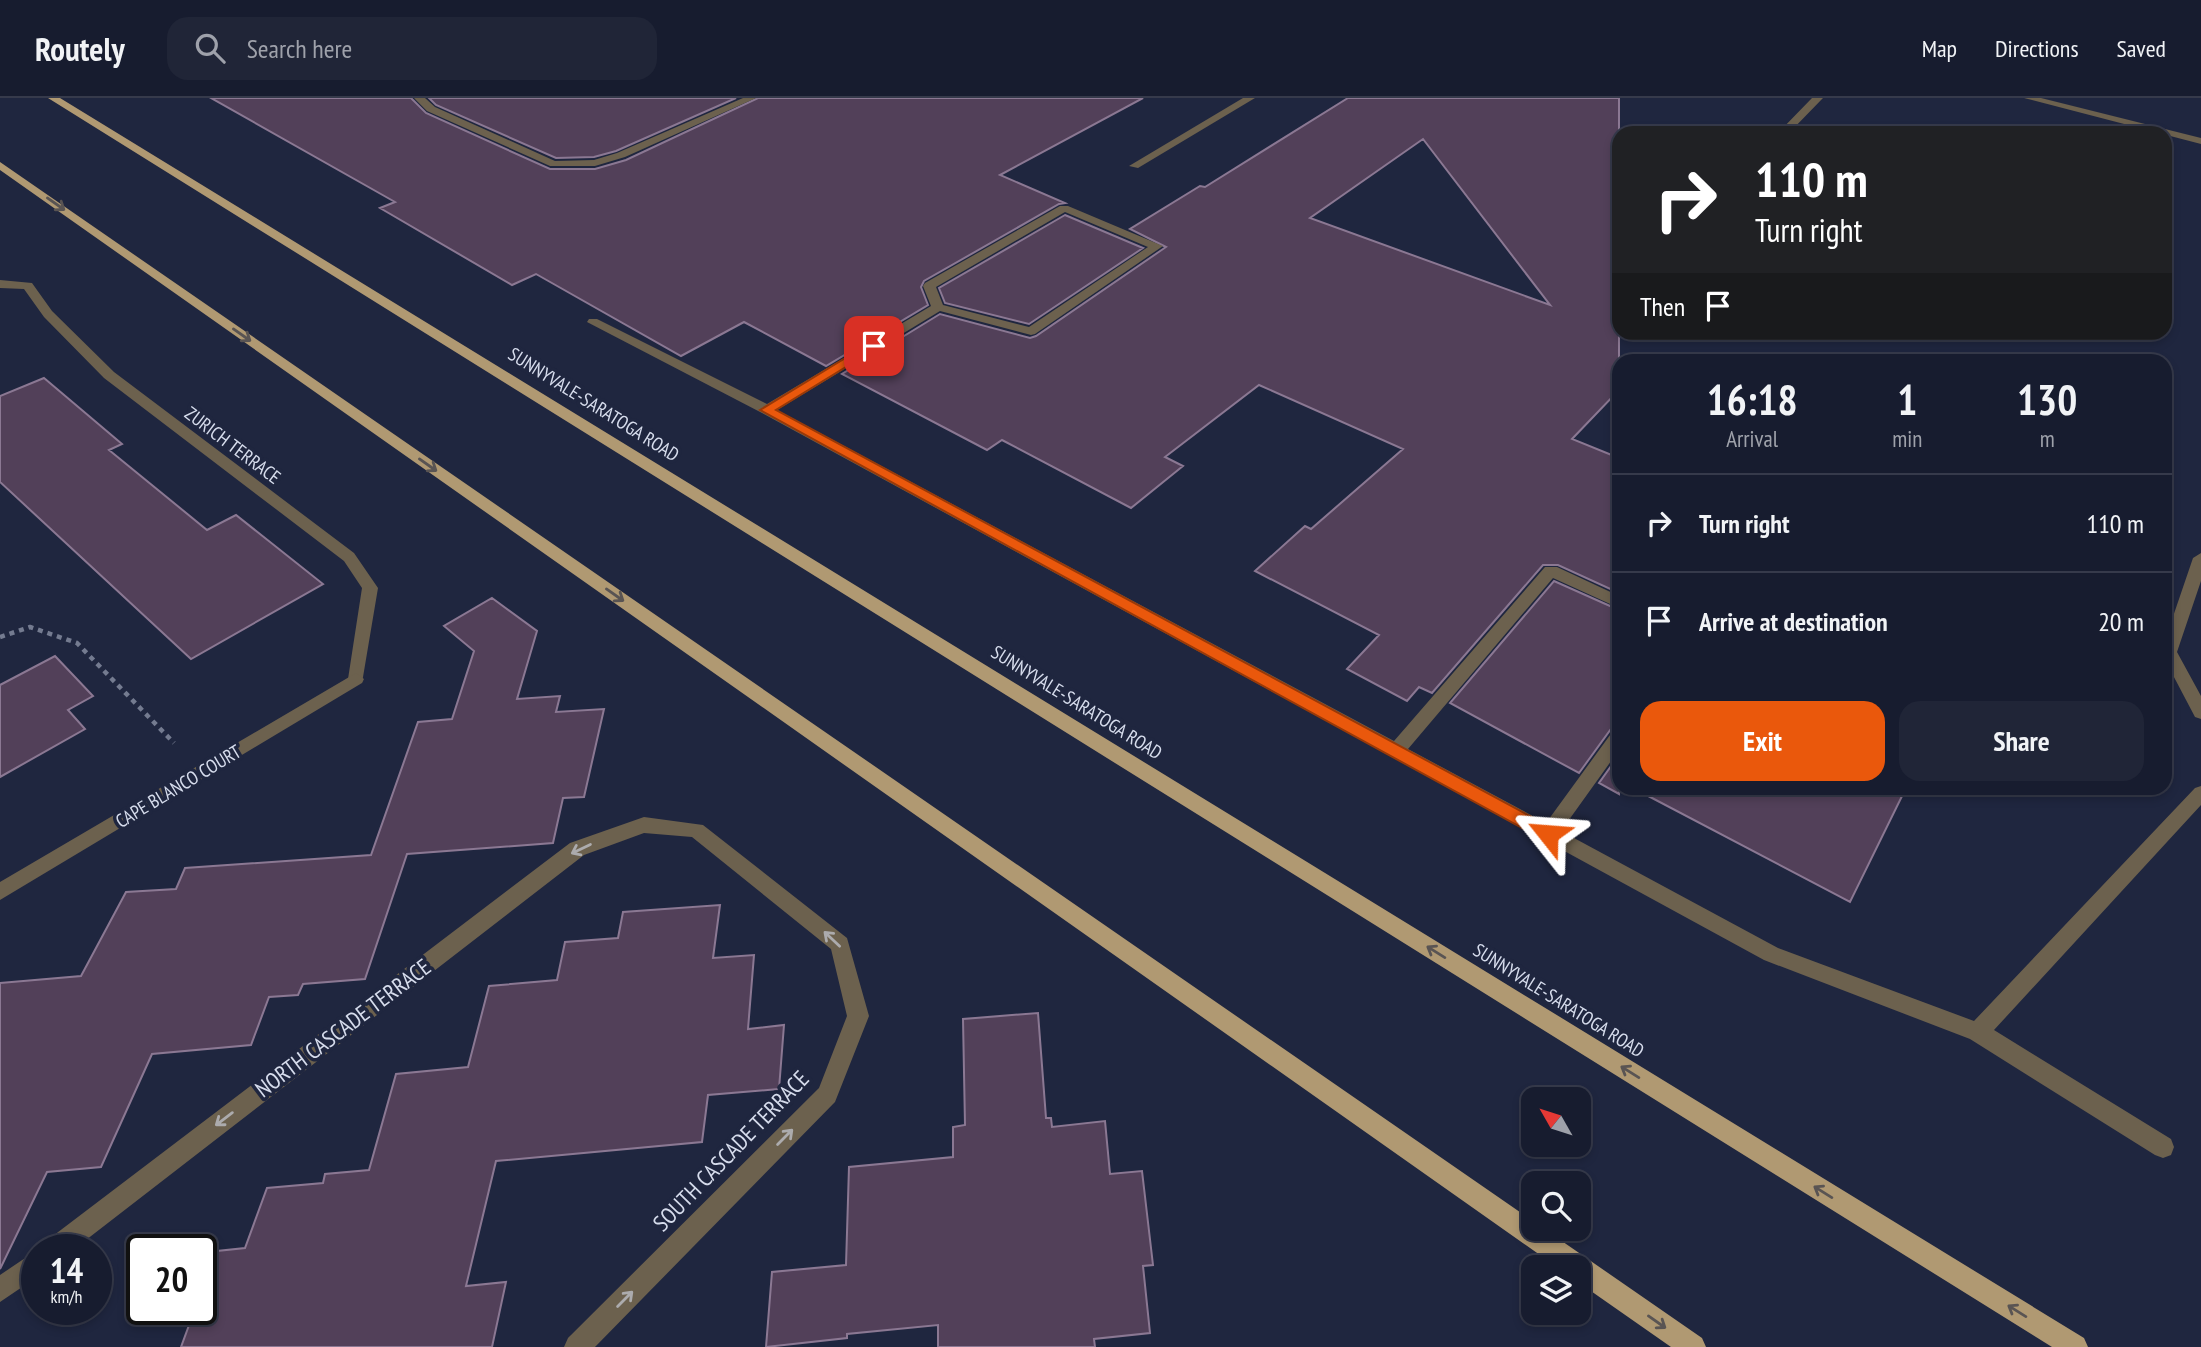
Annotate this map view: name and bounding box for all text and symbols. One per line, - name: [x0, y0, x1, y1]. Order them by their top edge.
- search box: [167, 17, 657, 80]
- text: Routely: [35, 27, 125, 70]
- icon: search: [191, 29, 229, 67]
- text: Search here: [247, 32, 352, 65]
- text: Map: [1922, 33, 1957, 64]
- text: Directions: [1995, 33, 2079, 64]
- text: Saved: [2117, 33, 2166, 64]
- text: 110 m: [1755, 147, 1868, 211]
- icon: right: [1640, 154, 1731, 245]
- one-way arrow: [46, 197, 65, 211]
- text: Turn right: [1755, 209, 1863, 251]
- icon: arrive: [1699, 287, 1737, 325]
- text: Then: [1640, 290, 1685, 323]
- pin: [844, 316, 904, 376]
- icon: arrive: [855, 327, 893, 365]
- one-way arrow: [232, 328, 251, 342]
- street label: SUNNYVALE-SARATOGA ROAD: [504, 342, 684, 466]
- text: 16:18: [1707, 372, 1798, 427]
- text: 1: [1897, 372, 1917, 427]
- text: 130: [2017, 372, 2077, 427]
- street label: ZURICH TERRACE: [180, 401, 286, 489]
- text: Arrival: [1726, 424, 1778, 453]
- text: min: [1892, 424, 1922, 453]
- text: m: [2040, 424, 2055, 453]
- one-way arrow: [418, 458, 438, 472]
- icon: right: [1640, 504, 1678, 542]
- text: Turn right: [1699, 507, 1790, 540]
- text: 110 m: [2086, 507, 2144, 540]
- one-way arrow: [605, 588, 624, 602]
- icon: arrive: [1640, 602, 1678, 640]
- text: Arrive at destination: [1699, 605, 1888, 638]
- text: 20 m: [2098, 605, 2144, 638]
- street label: SUNNYVALE-SARATOGA ROAD: [987, 640, 1167, 764]
- button: Exit: [1640, 701, 1885, 781]
- button: Share: [1899, 701, 2144, 781]
- street label: CAPE BLANCO COURT: [111, 739, 246, 833]
- position arrow: [1511, 797, 1585, 871]
- one-way arrow: [571, 843, 592, 856]
- one-way arrow: [823, 931, 841, 948]
- street label: SUNNYVALE-SARATOGA ROAD: [1469, 938, 1649, 1062]
- one-way arrow: [1427, 945, 1446, 960]
- street label: NORTH CASCADE TERRACE: [249, 952, 436, 1103]
- street label: SOUTH CASCADE TERRACE: [647, 1064, 815, 1237]
- one-way arrow: [1620, 1065, 1640, 1079]
- north arrow: [1521, 1087, 1591, 1157]
- map controls: [1521, 1087, 1591, 1325]
- one-way arrow: [214, 1111, 233, 1126]
- one-way arrow: [777, 1129, 794, 1146]
- button: search: [1521, 1171, 1591, 1241]
- one-way arrow: [1814, 1184, 1833, 1199]
- speed limit sign: 20: [126, 1234, 217, 1325]
- text: 14: [50, 1247, 83, 1293]
- button: layers: [1521, 1255, 1591, 1325]
- text: km/h: [51, 1285, 82, 1308]
- one-way arrow: [617, 1290, 634, 1307]
- one-way arrow: [2007, 1304, 2027, 1318]
- one-way arrow: [1647, 1315, 1666, 1329]

